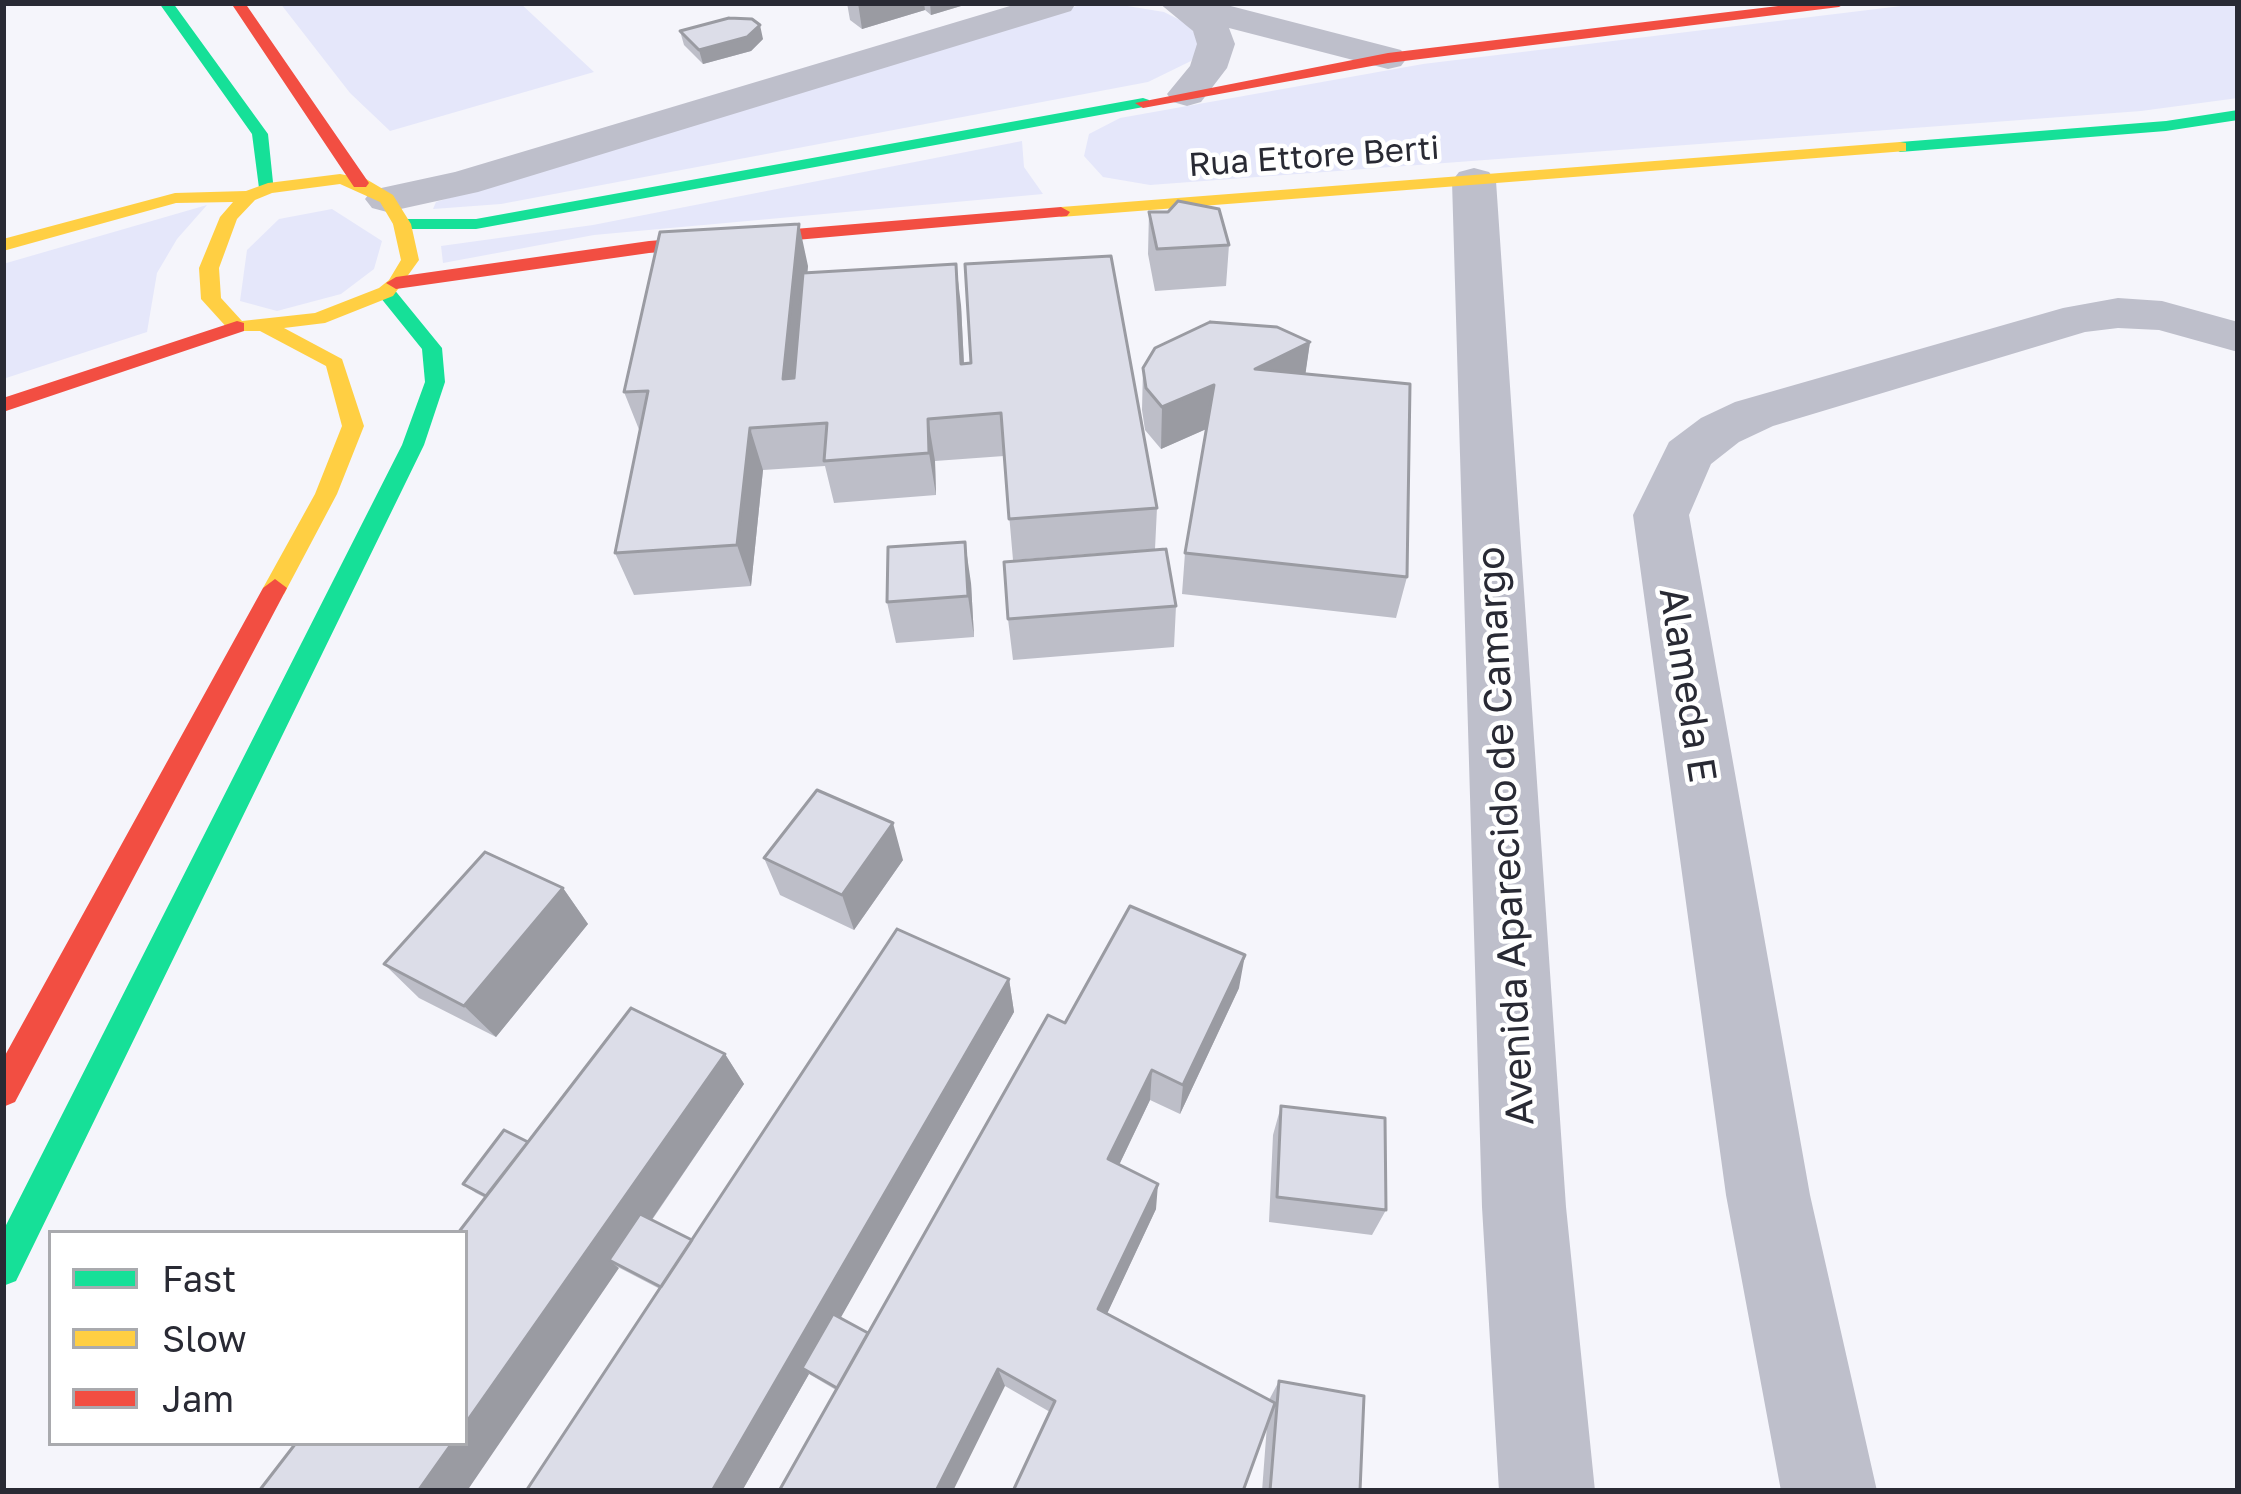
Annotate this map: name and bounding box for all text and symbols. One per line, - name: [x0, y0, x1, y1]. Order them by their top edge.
- street label: Rua Ettore Berti: [1187, 128, 1441, 186]
- street label: Avenida Aparecido de Camargo: [1467, 545, 1545, 1127]
- street label: Alameda E: [1649, 584, 1725, 786]
- legend: [48, 1230, 468, 1446]
- text: Fast: [162, 1257, 237, 1300]
- text: Slow: [162, 1317, 247, 1360]
- text: Jam: [162, 1377, 234, 1420]

